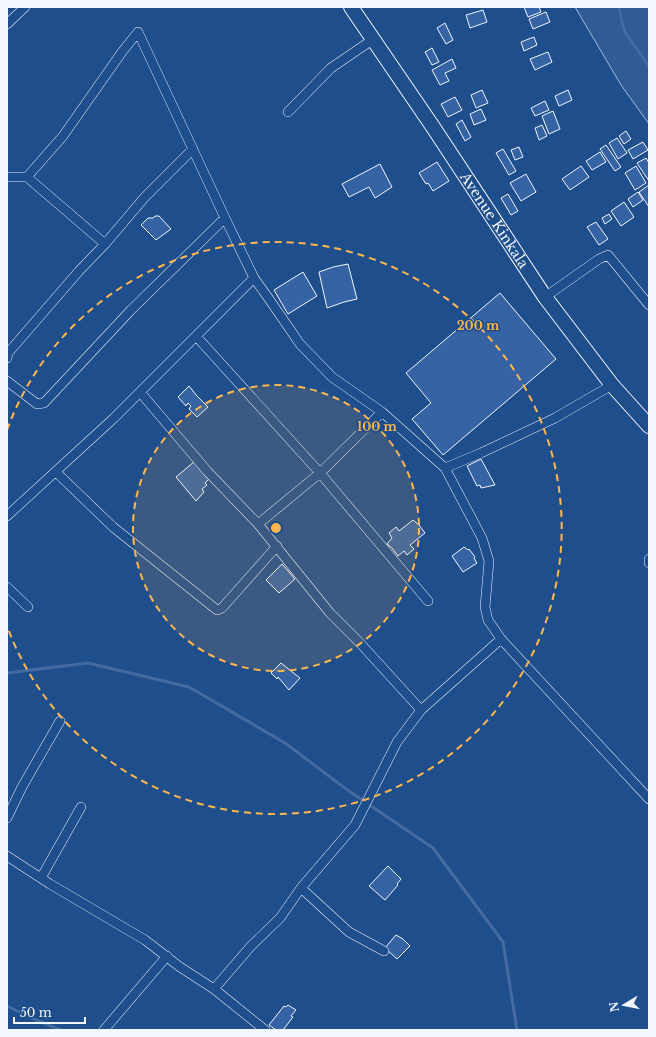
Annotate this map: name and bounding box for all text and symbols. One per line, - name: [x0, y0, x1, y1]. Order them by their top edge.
- street label: Avenue Kinkala: [456, 168, 533, 272]
- text: 200 m: [457, 318, 500, 333]
- text: 100 m: [357, 419, 398, 434]
- centre of rings: [269, 521, 283, 535]
- north arrow: [604, 985, 644, 1025]
- scale bar: [14, 999, 85, 1025]
- text: N: [606, 1000, 622, 1013]
- text: 50 m: [20, 1005, 52, 1020]

